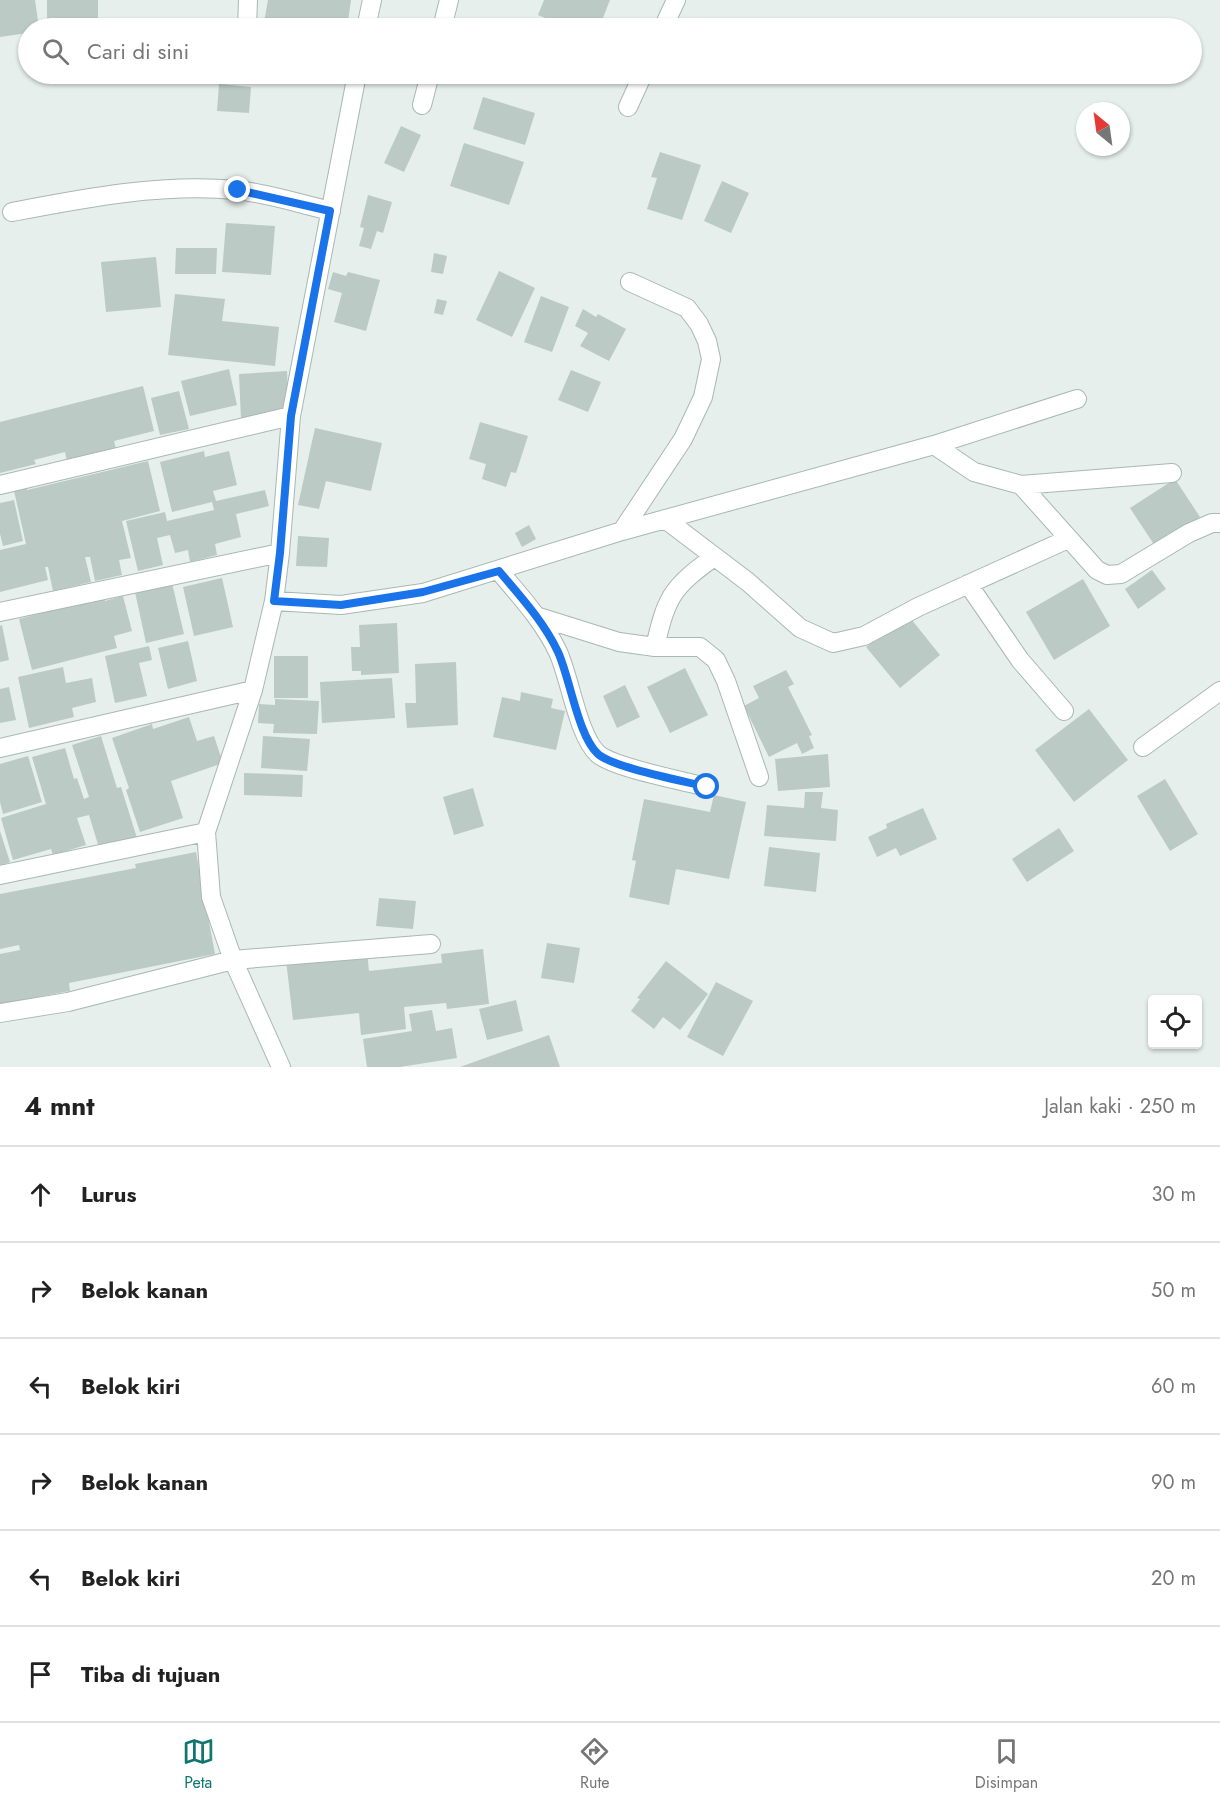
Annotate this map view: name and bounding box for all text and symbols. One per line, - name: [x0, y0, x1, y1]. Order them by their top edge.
- search box: [18, 18, 1202, 84]
- icon: search: [39, 35, 72, 68]
- text: Cari di sini: [87, 35, 189, 67]
- north arrow: [1076, 102, 1130, 156]
- route end: [224, 176, 250, 202]
- route start: [693, 773, 719, 799]
- map controls: [1148, 995, 1202, 1049]
- button: locate: [1148, 995, 1202, 1049]
- text: 4 mnt: [24, 1087, 95, 1125]
- text: Jalan kaki · 250 m: [1044, 1092, 1196, 1121]
- icon: ahead: [24, 1178, 57, 1211]
- text: Lurus: [81, 1178, 137, 1210]
- text: 30 m: [1151, 1180, 1196, 1209]
- icon: right: [24, 1274, 57, 1307]
- text: Belok kanan: [81, 1274, 208, 1306]
- text: 50 m: [1151, 1276, 1196, 1305]
- icon: left: [24, 1370, 57, 1403]
- text: Belok kiri: [81, 1370, 180, 1402]
- text: 60 m: [1151, 1372, 1196, 1401]
- icon: right: [24, 1466, 57, 1499]
- text: Belok kanan: [81, 1466, 208, 1498]
- text: 90 m: [1151, 1468, 1196, 1497]
- icon: left: [24, 1562, 57, 1595]
- text: Belok kiri: [81, 1562, 180, 1594]
- text: 20 m: [1151, 1564, 1196, 1593]
- icon: arrive: [24, 1658, 57, 1691]
- text: Tiba di tujuan: [81, 1658, 220, 1690]
- tab: Peta: [182, 1735, 215, 1794]
- tab: Rute: [578, 1735, 611, 1794]
- tab: Disimpan: [975, 1735, 1038, 1794]

